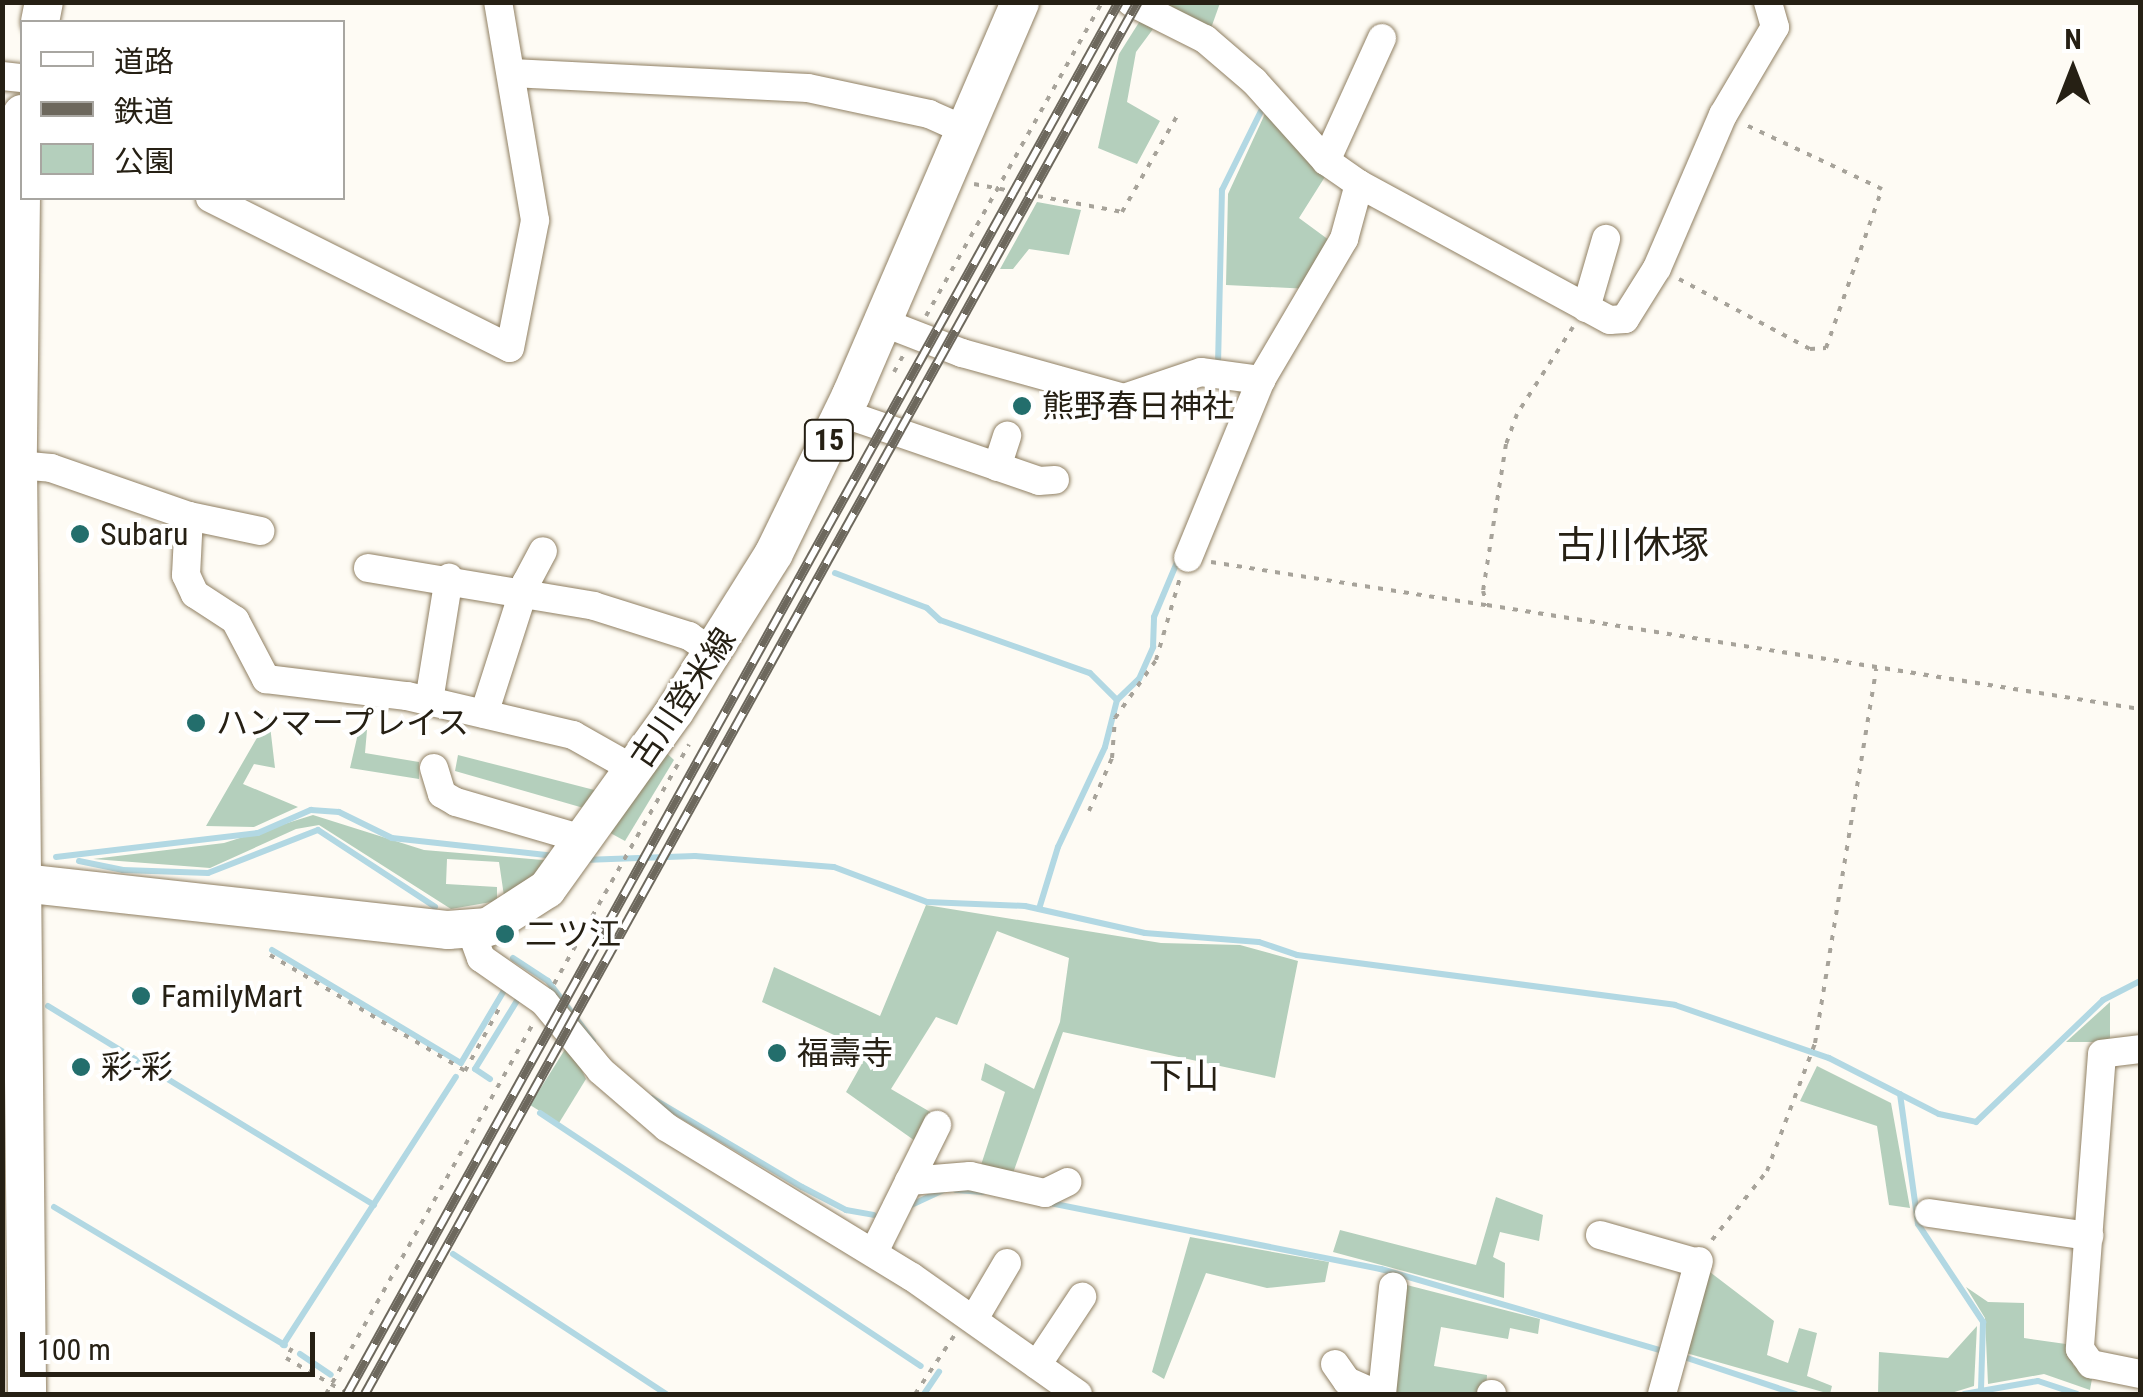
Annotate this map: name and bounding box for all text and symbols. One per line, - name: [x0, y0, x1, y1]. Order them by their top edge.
- legend: [20, 20, 345, 200]
- north arrow: [2023, 20, 2123, 120]
- text: N: [2064, 23, 2082, 56]
- text: 道路: [114, 44, 174, 79]
- text: 鉄道: [114, 94, 174, 129]
- text: 公園: [114, 144, 174, 179]
- place label: 熊野春日神社: [1042, 387, 1234, 425]
- marker: 熊野春日神社: [1011, 395, 1033, 417]
- road number: 15: [802, 415, 856, 465]
- place label: Subaru: [100, 515, 188, 553]
- marker: Subaru: [69, 523, 91, 545]
- district label: 古川休塚: [1557, 523, 1709, 569]
- street label: 古川登米線: [622, 621, 744, 775]
- place label: ハンマープレイス: [216, 704, 472, 742]
- marker: ハンマープレイス: [185, 712, 207, 734]
- place label: 二ツ江: [525, 915, 621, 953]
- marker: 二ツ江: [494, 923, 516, 945]
- place label: FamilyMart: [161, 977, 303, 1015]
- marker: FamilyMart: [130, 985, 152, 1007]
- place label: 福壽寺: [797, 1034, 893, 1072]
- marker: 福壽寺: [766, 1042, 788, 1064]
- place label: 彩‐彩: [101, 1048, 173, 1086]
- marker: 彩‐彩: [70, 1056, 92, 1078]
- district label: 下山: [1149, 1056, 1219, 1098]
- scale bar: [25, 1312, 320, 1374]
- text: 100 m: [37, 1332, 111, 1367]

